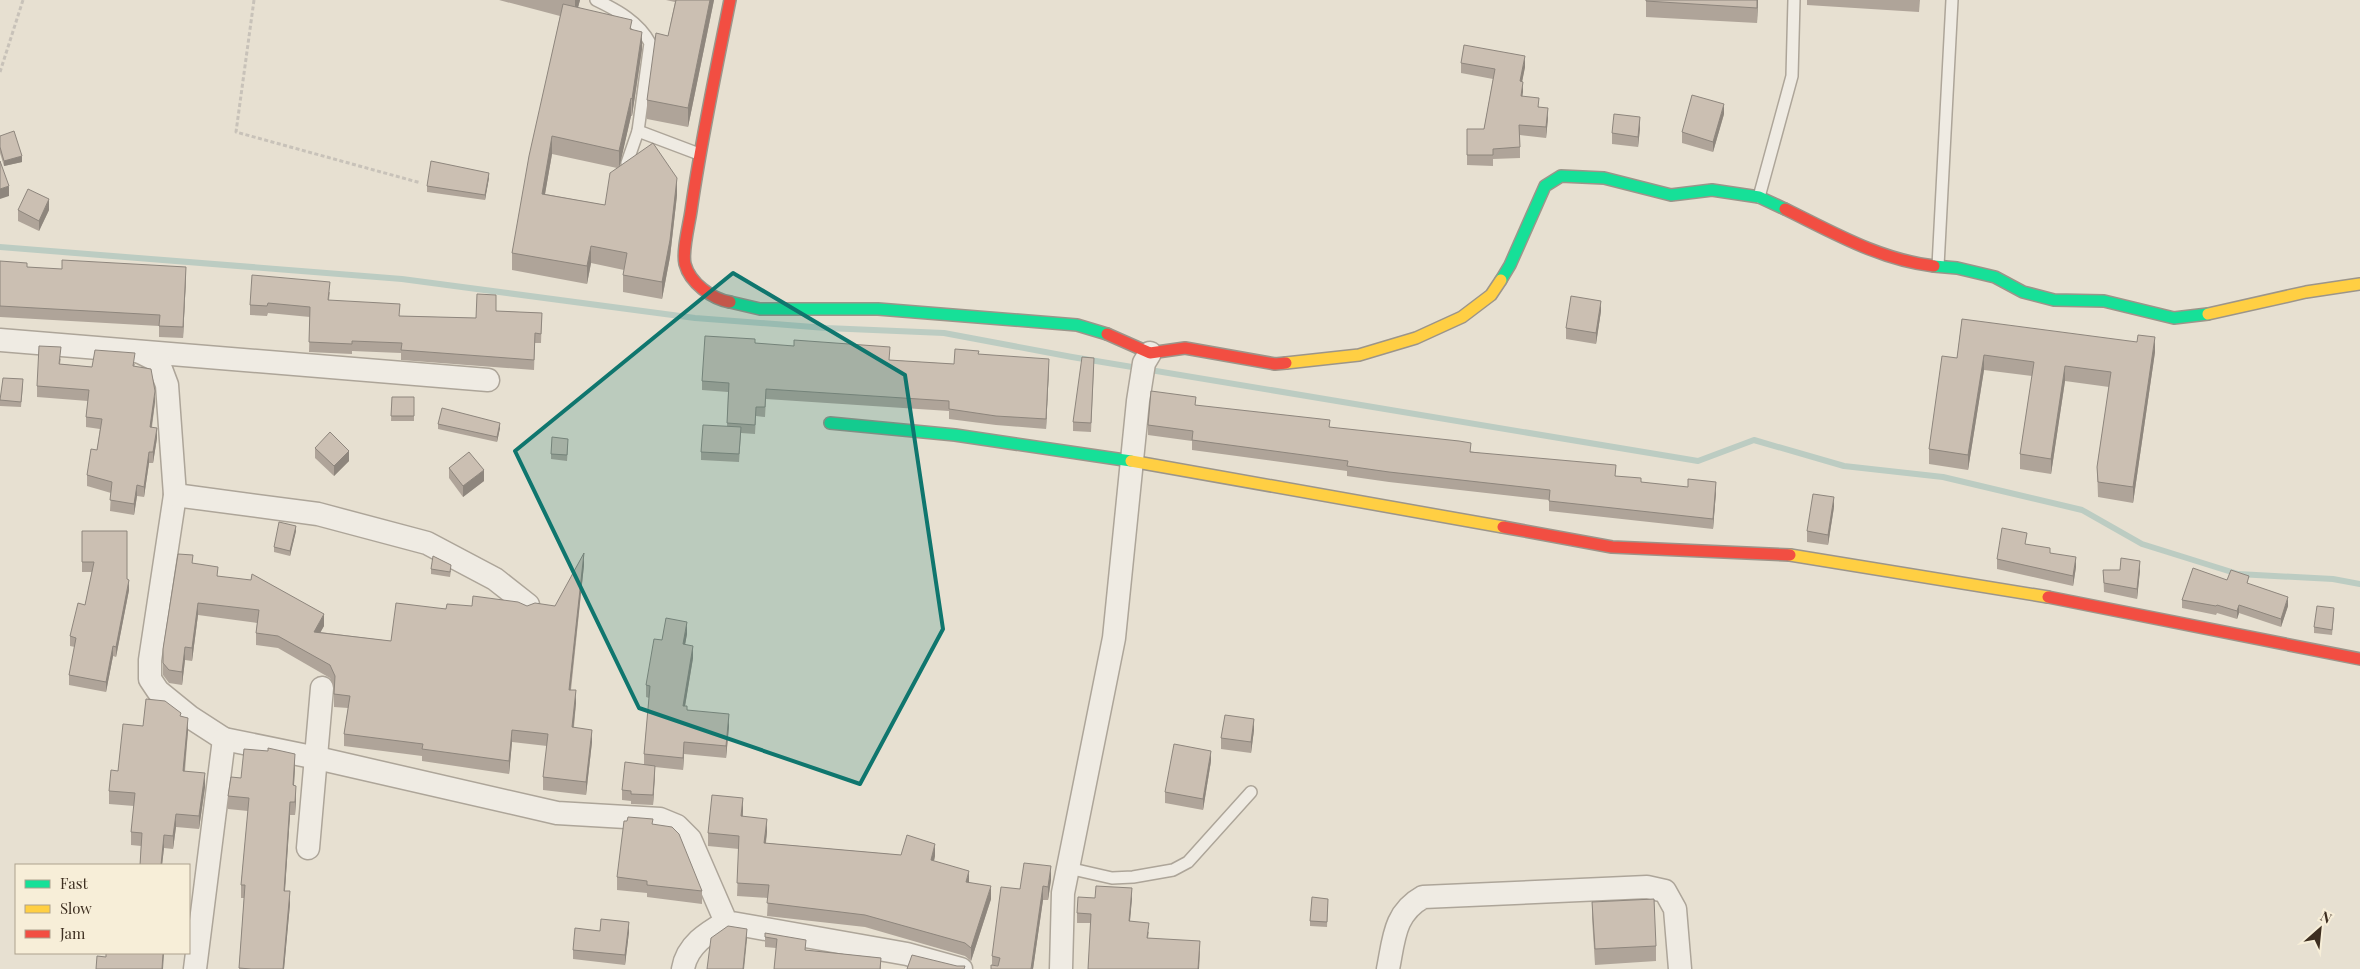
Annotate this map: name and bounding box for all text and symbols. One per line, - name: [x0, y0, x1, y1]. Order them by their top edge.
- legend: [15, 864, 190, 954]
- text: Fast: [60, 873, 89, 893]
- text: Slow: [60, 898, 92, 918]
- north arrow: [2295, 904, 2345, 954]
- text: N: [2317, 906, 2335, 928]
- text: Jam: [59, 923, 86, 943]

